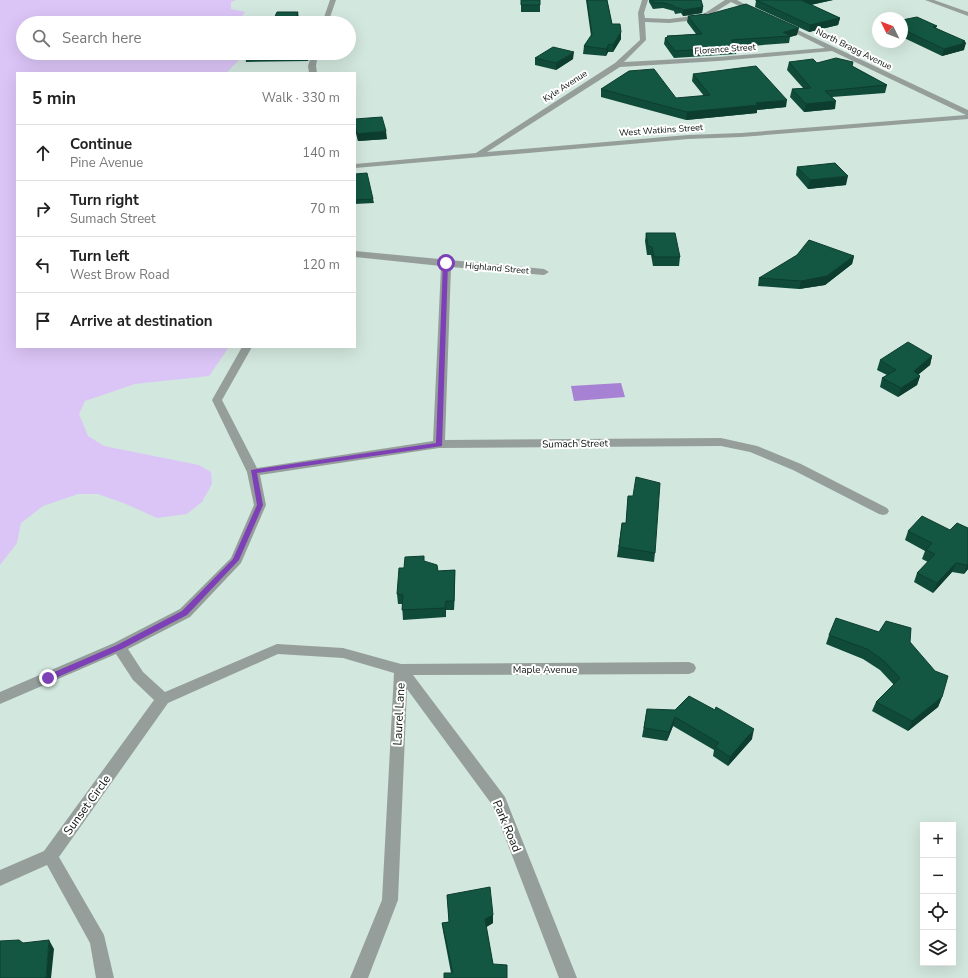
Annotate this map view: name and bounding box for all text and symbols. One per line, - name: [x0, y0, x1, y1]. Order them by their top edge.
- north arrow: [872, 12, 908, 48]
- search box: [16, 16, 356, 60]
- street label: North Bragg Avenue: [814, 25, 894, 73]
- icon: search: [30, 27, 52, 49]
- text: Search here: [62, 28, 142, 48]
- street label: Florence Street: [694, 41, 757, 57]
- street label: Kyle Avenue: [541, 67, 590, 105]
- text: 5 min: [32, 87, 76, 110]
- text: Walk · 330 m: [262, 89, 340, 107]
- street label: West Watkins Street: [619, 121, 704, 139]
- text: Continue: [70, 134, 132, 154]
- icon: ahead: [32, 142, 54, 164]
- text: 140 m: [302, 144, 340, 162]
- text: Pine Avenue: [70, 154, 143, 172]
- text: Turn right: [70, 190, 139, 210]
- icon: right: [32, 198, 54, 220]
- text: 70 m: [310, 200, 340, 218]
- text: Sumach Street: [70, 210, 156, 228]
- text: Turn left: [70, 246, 129, 266]
- icon: left: [32, 254, 54, 276]
- route start: [437, 254, 455, 272]
- text: 120 m: [302, 256, 340, 274]
- street label: Highland Street: [465, 259, 530, 277]
- text: West Brow Road: [70, 266, 170, 284]
- icon: arrive: [32, 310, 54, 332]
- text: Arrive at destination: [70, 311, 213, 331]
- street label: Sumach Street: [542, 436, 609, 452]
- street label: Maple Avenue: [513, 663, 577, 677]
- route end: [39, 669, 57, 687]
- street label: Laurel Lane: [389, 682, 409, 746]
- street label: Sunset Circle: [60, 772, 114, 838]
- street label: Park Road: [489, 798, 525, 854]
- map controls: [920, 822, 956, 966]
- button: +: [920, 822, 956, 858]
- button: −: [920, 858, 956, 894]
- button: locate: [920, 894, 956, 930]
- button: layers: [920, 930, 956, 966]

